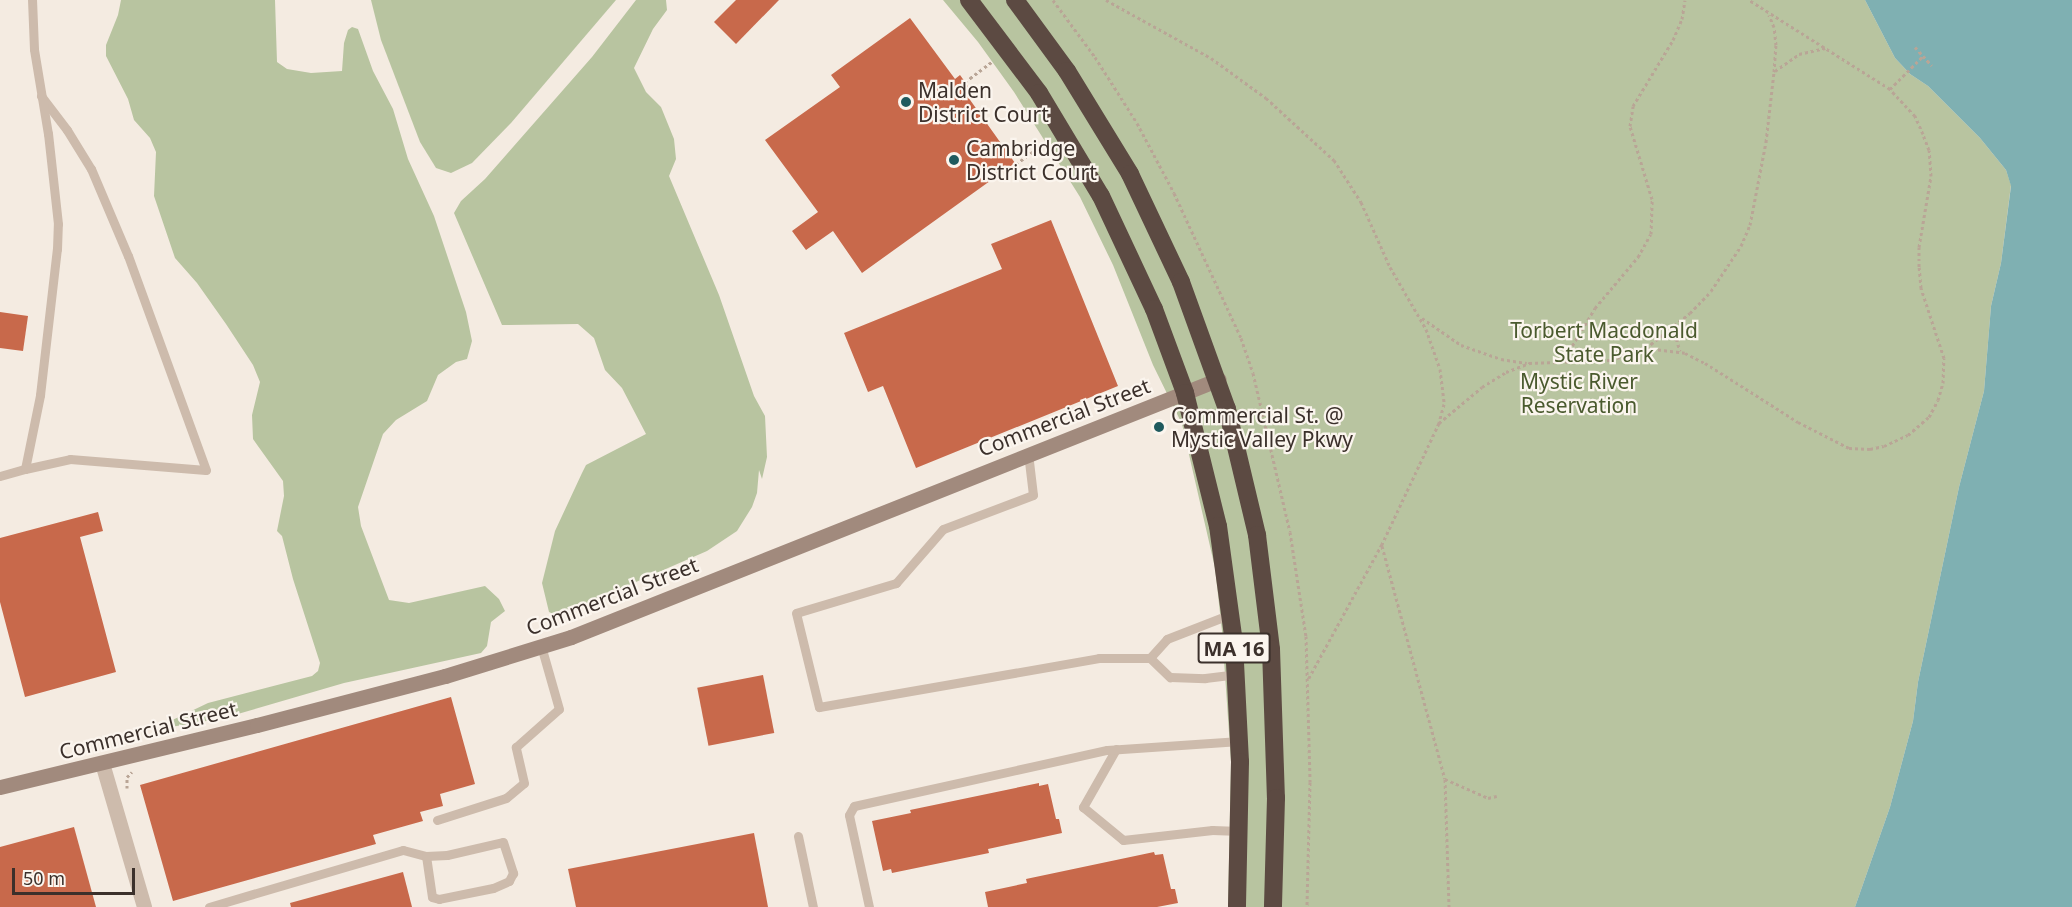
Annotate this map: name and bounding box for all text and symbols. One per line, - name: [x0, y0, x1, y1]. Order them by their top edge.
- place label: Malden District Court: [918, 77, 1049, 127]
- marker: Malden District Court: [899, 95, 913, 109]
- place label: Cambridge District Court: [966, 135, 1097, 185]
- marker: Cambridge District Court: [947, 153, 961, 167]
- park label: Torbert Macdonald State Park: [1510, 317, 1698, 367]
- park label: Mystic River Reservation: [1520, 368, 1638, 418]
- street label: Commercial Street: [974, 373, 1154, 461]
- place label: Commercial St. @ Mystic Valley Pkwy: [1171, 402, 1353, 452]
- marker: Commercial St. @ Mystic Valley Pkwy: [1152, 420, 1166, 434]
- street label: Commercial Street: [522, 552, 702, 640]
- road number: MA 16: [1196, 631, 1272, 665]
- street label: Commercial Street: [57, 696, 239, 764]
- scale bar: [15, 856, 138, 894]
- text: 50 m: [23, 866, 65, 890]

